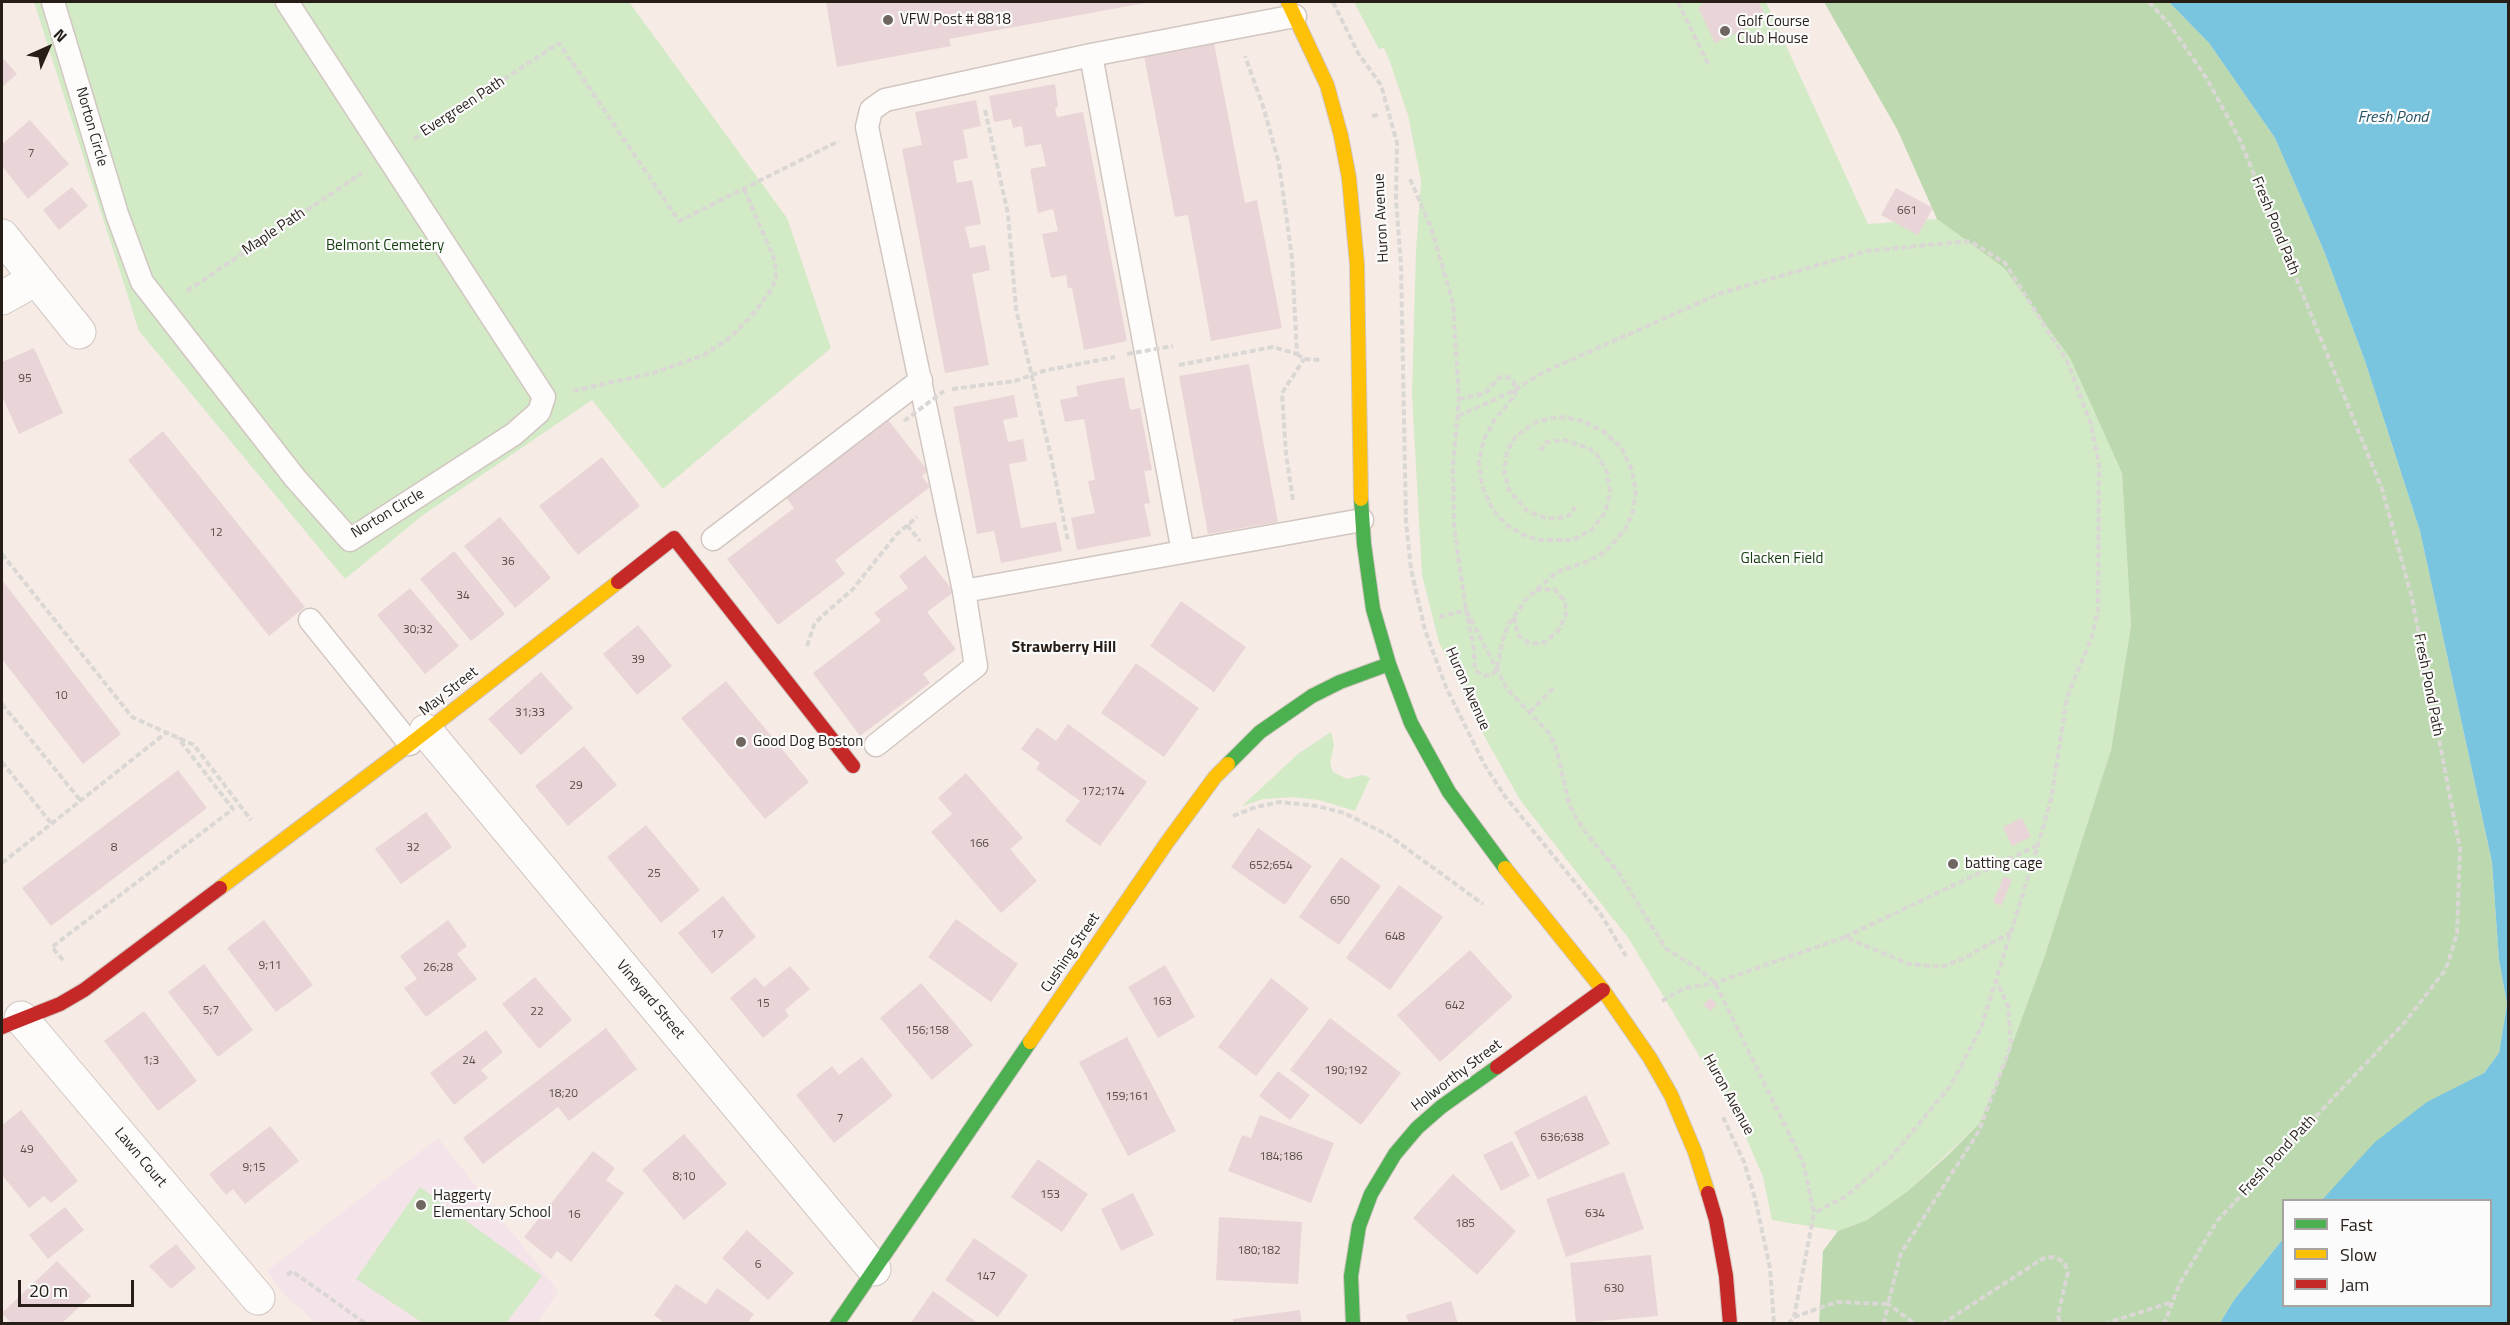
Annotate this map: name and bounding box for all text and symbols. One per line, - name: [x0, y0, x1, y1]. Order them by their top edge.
- place label: VFW Post # 8818: [900, 11, 1011, 29]
- marker: VFW Post # 8818: [881, 13, 895, 27]
- place label: Golf Course Club House: [1737, 13, 1810, 48]
- north arrow: [18, 18, 78, 78]
- text: N: [48, 23, 73, 48]
- marker: Golf Course Club House: [1718, 24, 1732, 38]
- street label: Evergreen Path: [418, 73, 508, 141]
- street label: Norton Circle: [71, 85, 111, 169]
- water label: Fresh Pond: [2358, 108, 2428, 128]
- house number: 7: [28, 147, 34, 161]
- street label: Huron Avenue: [1371, 173, 1393, 263]
- street label: Fresh Pond Path: [2247, 174, 2303, 278]
- street label: Maple Path: [239, 204, 309, 260]
- house number: 661: [1897, 204, 1917, 218]
- park label: Belmont Cemetery: [326, 237, 444, 255]
- house number: 95: [18, 372, 32, 386]
- street label: Norton Circle: [348, 485, 428, 543]
- house number: 12: [209, 526, 223, 540]
- park label: Glacken Field: [1741, 550, 1823, 568]
- house number: 36: [501, 555, 515, 569]
- house number: 34: [456, 589, 470, 603]
- house number: 30;32: [403, 623, 433, 637]
- street label: Fresh Pond Path: [2409, 632, 2447, 738]
- district label: Strawberry Hill: [1012, 638, 1116, 658]
- street label: Huron Avenue: [1441, 645, 1493, 733]
- house number: 39: [631, 653, 645, 667]
- street label: May Street: [416, 664, 482, 720]
- house number: 10: [54, 689, 68, 703]
- house number: 31;33: [515, 706, 545, 720]
- place label: Good Dog Boston: [753, 733, 863, 751]
- marker: Good Dog Boston: [734, 735, 748, 749]
- house number: 29: [569, 779, 583, 793]
- house number: 172;174: [1081, 785, 1125, 799]
- house number: 166: [969, 837, 989, 851]
- house number: 8: [111, 841, 117, 855]
- house number: 32: [406, 841, 420, 855]
- place label: batting cage: [1965, 855, 2043, 873]
- marker: batting cage: [1946, 857, 1960, 871]
- house number: 652;654: [1249, 859, 1293, 873]
- house number: 25: [647, 867, 661, 881]
- house number: 650: [1330, 894, 1350, 908]
- street label: Cushing Street: [1038, 910, 1104, 996]
- house number: 17: [710, 928, 724, 942]
- house number: 648: [1385, 930, 1405, 944]
- street label: Vineyard Street: [612, 957, 688, 1043]
- house number: 9;11: [258, 959, 282, 973]
- house number: 26;28: [423, 961, 453, 975]
- house number: 163: [1152, 995, 1172, 1009]
- house number: 15: [756, 997, 770, 1011]
- house number: 642: [1445, 999, 1465, 1013]
- house number: 5;7: [203, 1004, 219, 1018]
- house number: 22: [530, 1005, 544, 1019]
- house number: 156;158: [905, 1024, 949, 1038]
- street label: Holworthy Street: [1408, 1036, 1506, 1116]
- street label: Huron Avenue: [1698, 1052, 1758, 1138]
- house number: 1;3: [143, 1054, 159, 1068]
- house number: 24: [462, 1054, 476, 1068]
- house number: 190;192: [1324, 1064, 1368, 1078]
- house number: 18;20: [548, 1087, 578, 1101]
- house number: 159;161: [1105, 1090, 1149, 1104]
- house number: 7: [837, 1112, 843, 1126]
- street label: Fresh Pond Path: [2236, 1112, 2320, 1200]
- street label: Lawn Court: [110, 1125, 170, 1191]
- house number: 636;638: [1540, 1131, 1584, 1145]
- house number: 49: [20, 1143, 34, 1157]
- house number: 184;186: [1259, 1150, 1303, 1164]
- house number: 9;15: [242, 1161, 266, 1175]
- house number: 8;10: [672, 1170, 696, 1184]
- place label: Haggerty Elementary School: [433, 1187, 551, 1222]
- house number: 153: [1040, 1188, 1060, 1202]
- marker: Haggerty Elementary School: [414, 1198, 428, 1212]
- legend: [2282, 1199, 2492, 1307]
- house number: 634: [1585, 1207, 1605, 1221]
- house number: 16: [567, 1208, 581, 1222]
- text: Fast: [2340, 1211, 2373, 1238]
- house number: 185: [1455, 1217, 1475, 1231]
- text: Slow: [2340, 1241, 2377, 1268]
- house number: 180;182: [1237, 1244, 1281, 1258]
- house number: 6: [755, 1258, 761, 1272]
- scale bar: [21, 1268, 136, 1306]
- house number: 147: [976, 1270, 996, 1284]
- text: Jam: [2340, 1271, 2369, 1298]
- text: 20 m: [29, 1277, 68, 1304]
- house number: 630: [1604, 1282, 1624, 1296]

